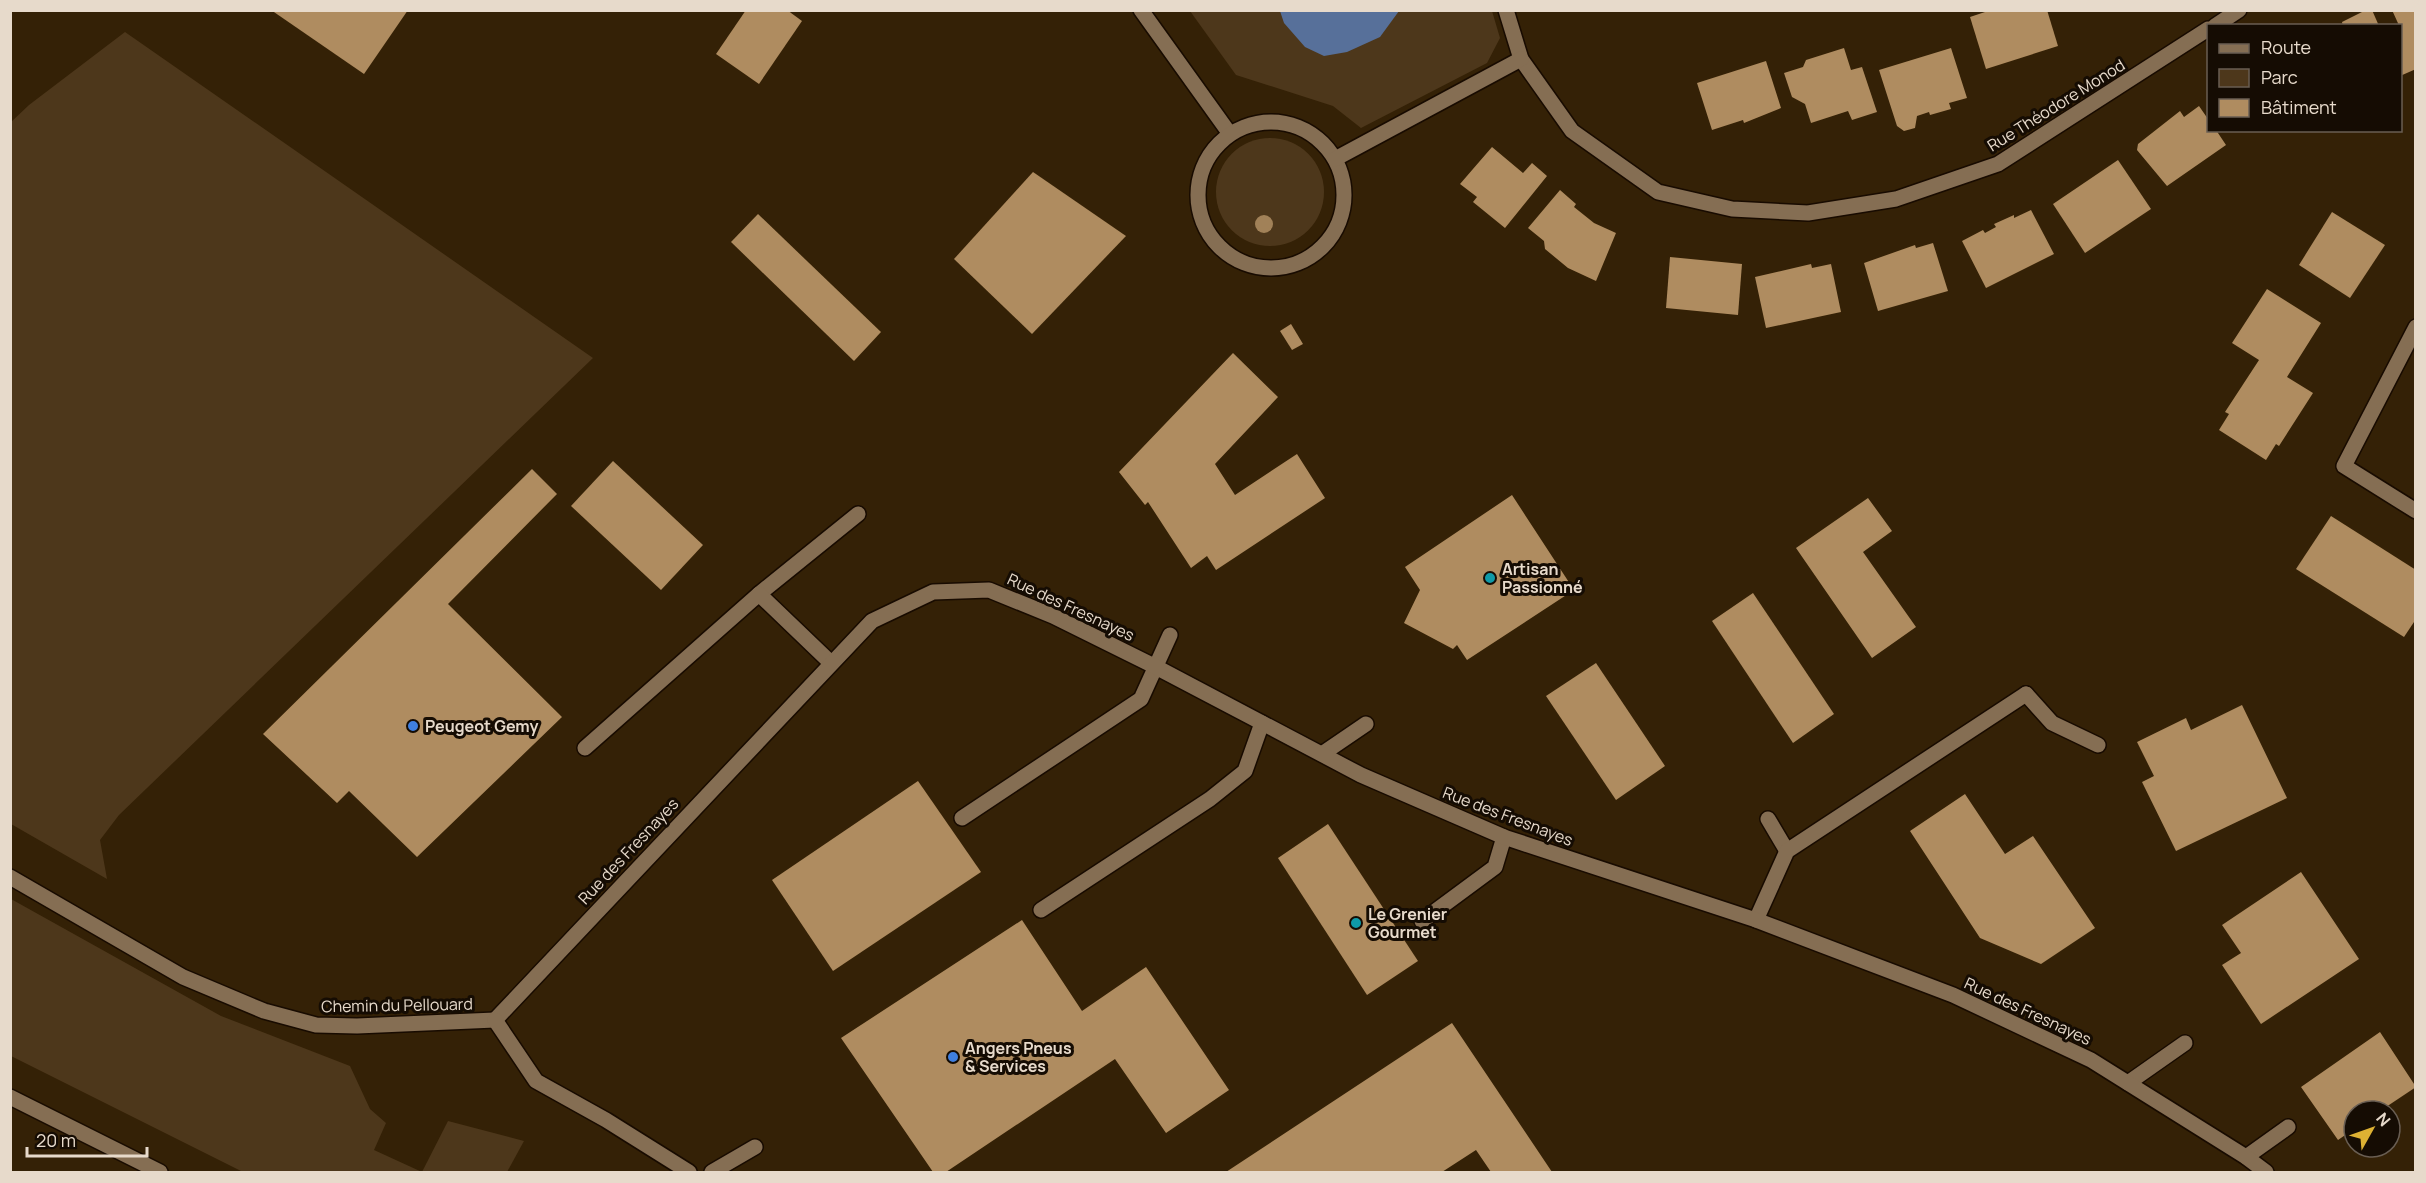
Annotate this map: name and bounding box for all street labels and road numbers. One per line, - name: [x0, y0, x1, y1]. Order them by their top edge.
- street label: Rue Théodore Monod: [1983, 54, 2129, 156]
- street label: Rue des Fresnayes: [1004, 568, 1138, 646]
- street label: Rue des Fresnayes: [1440, 781, 1576, 851]
- street label: Rue des Fresnayes: [573, 793, 683, 909]
- street label: Rue des Fresnayes: [1961, 972, 2095, 1050]
- street label: Chemin du Pellouard: [321, 993, 473, 1017]

